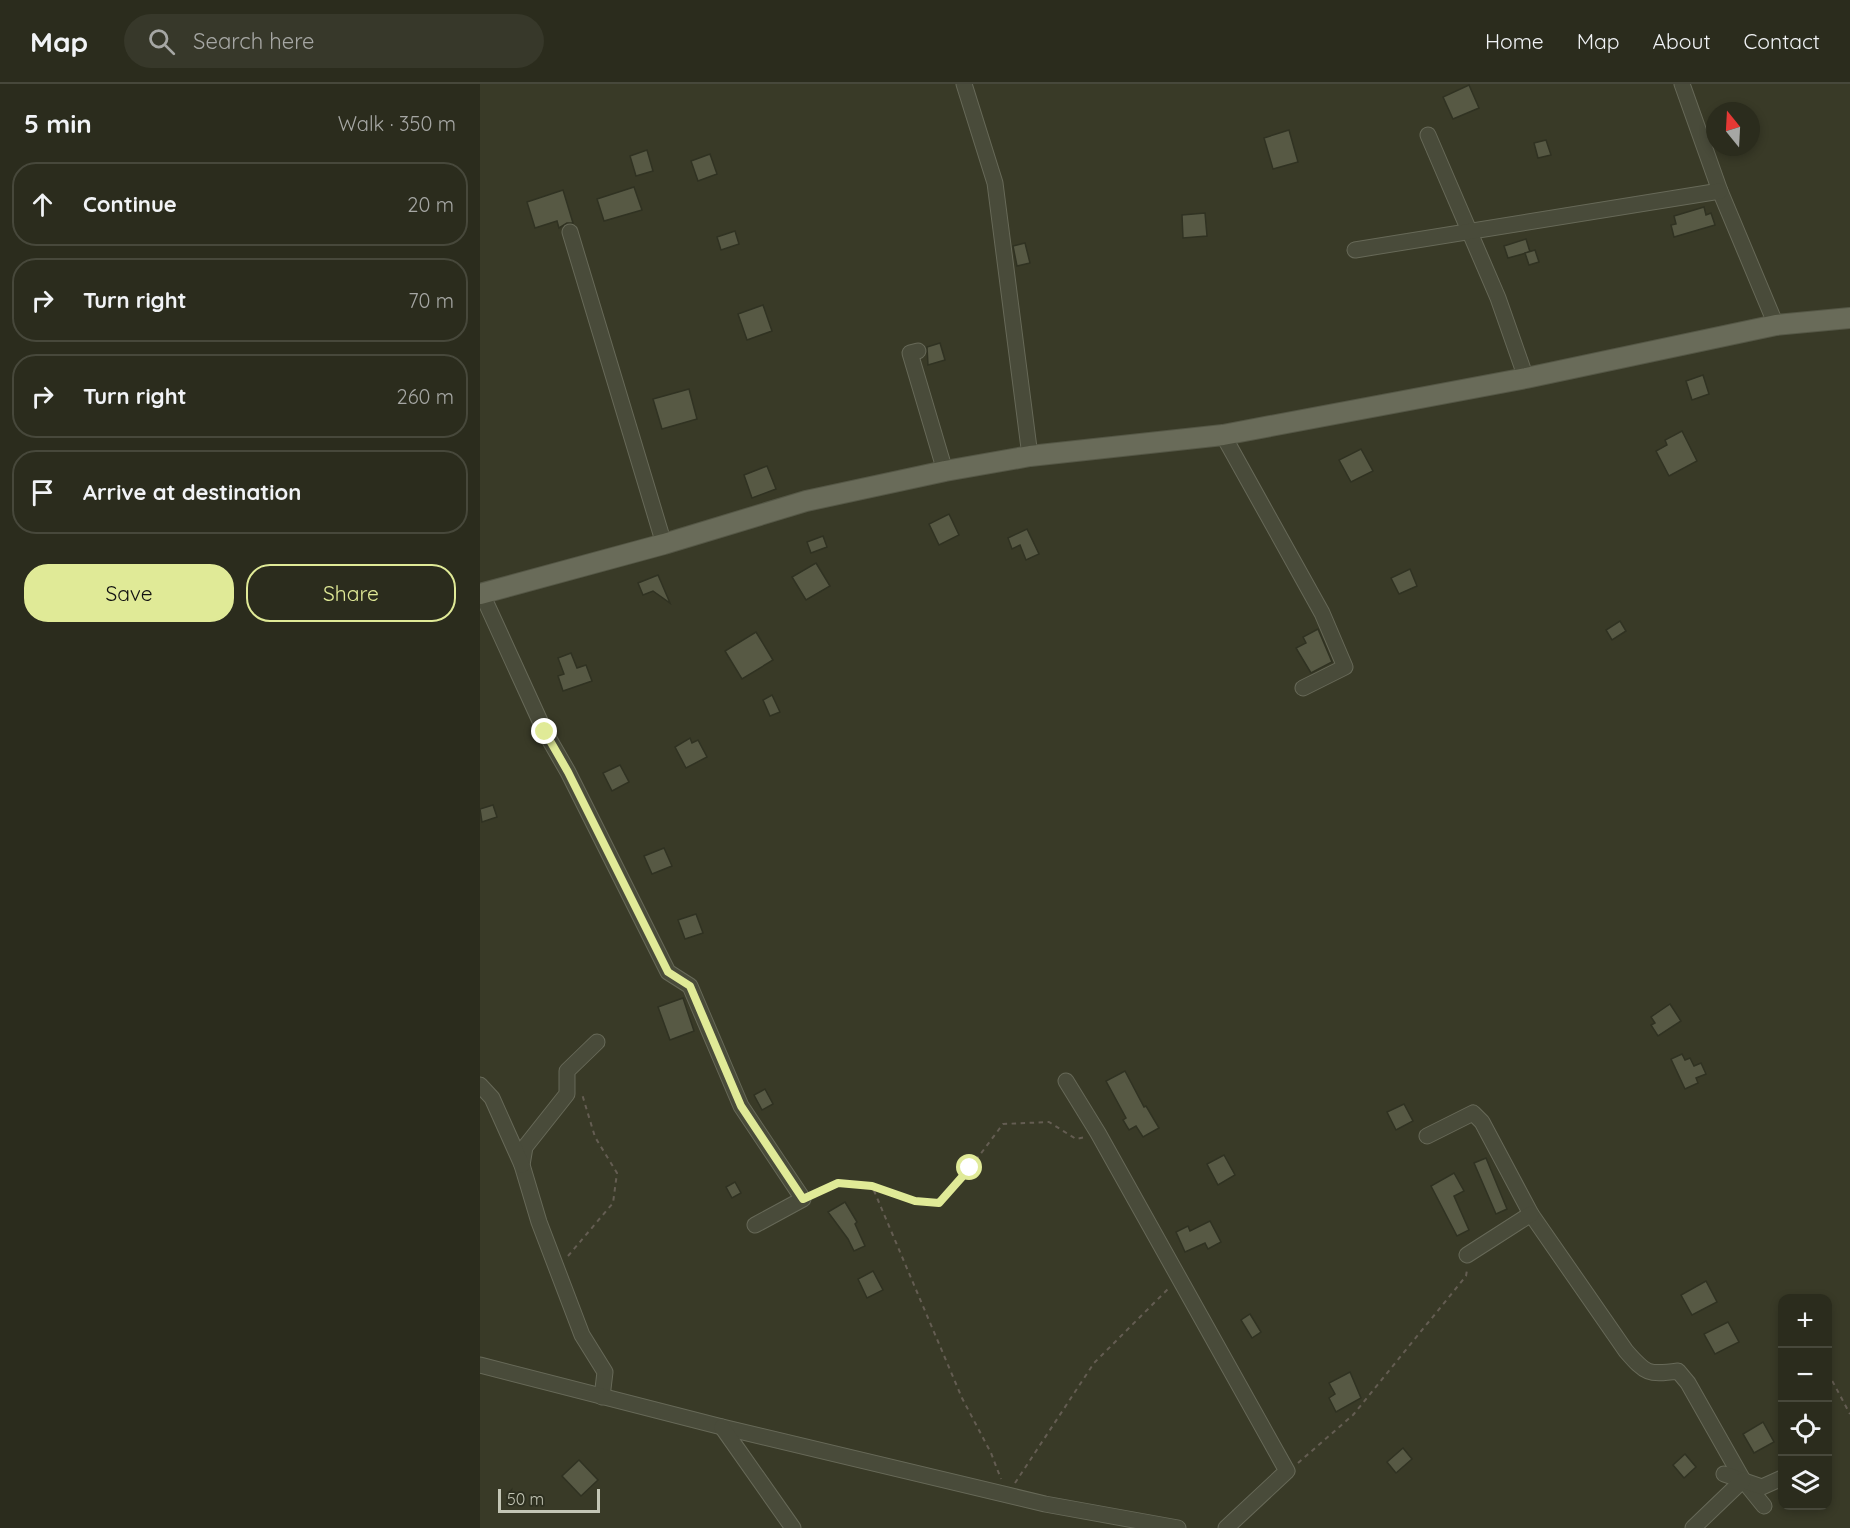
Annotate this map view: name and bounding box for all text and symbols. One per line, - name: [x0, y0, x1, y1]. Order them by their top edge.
- search box: [124, 14, 544, 68]
- text: Map: [30, 24, 88, 59]
- icon: search: [145, 25, 178, 58]
- text: Search here: [193, 27, 315, 55]
- text: Home: [1485, 28, 1544, 54]
- text: Map: [1577, 28, 1620, 54]
- text: About: [1653, 28, 1711, 54]
- text: Contact: [1744, 28, 1820, 54]
- north arrow: [1706, 102, 1760, 156]
- text: 5 min: [24, 107, 92, 140]
- text: Walk · 350 m: [338, 111, 456, 136]
- icon: ahead: [26, 188, 59, 221]
- text: Continue: [83, 190, 177, 218]
- text: 20 m: [407, 192, 454, 217]
- icon: right: [26, 284, 59, 317]
- text: Turn right: [83, 286, 187, 314]
- text: 70 m: [408, 288, 454, 313]
- icon: right: [26, 380, 59, 413]
- text: Turn right: [83, 382, 187, 410]
- text: 260 m: [397, 384, 454, 409]
- icon: arrive: [26, 476, 59, 509]
- text: Arrive at destination: [83, 478, 301, 506]
- button: Save: [24, 564, 234, 622]
- button: Share: [246, 564, 456, 622]
- route end: [531, 718, 557, 744]
- route start: [956, 1154, 982, 1180]
- map controls: [1778, 1294, 1832, 1510]
- button: +: [1778, 1294, 1832, 1348]
- button: −: [1778, 1348, 1832, 1402]
- button: locate: [1778, 1402, 1832, 1456]
- button: layers: [1778, 1456, 1832, 1510]
- scale bar: [498, 1486, 600, 1514]
- text: 50 m: [507, 1489, 544, 1509]

